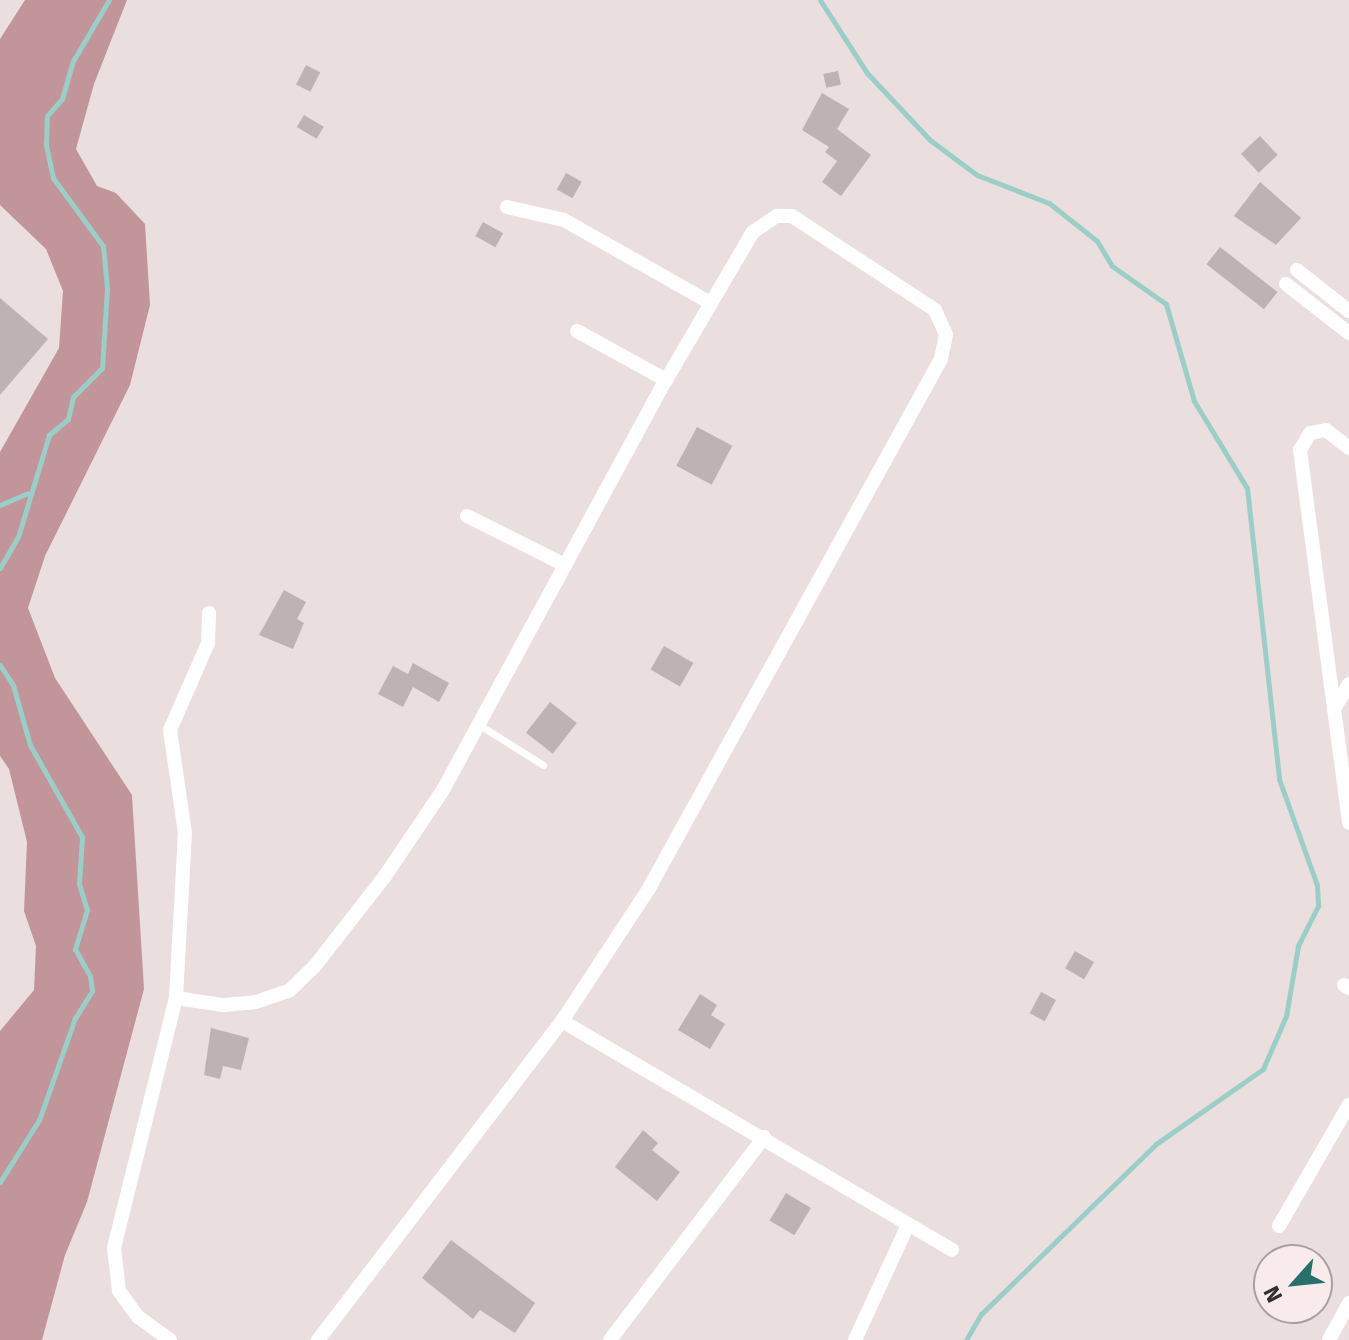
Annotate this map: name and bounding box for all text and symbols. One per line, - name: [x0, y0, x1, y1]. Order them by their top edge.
- north arrow: [1253, 1244, 1333, 1324]
- text: N: [1258, 1282, 1288, 1307]

